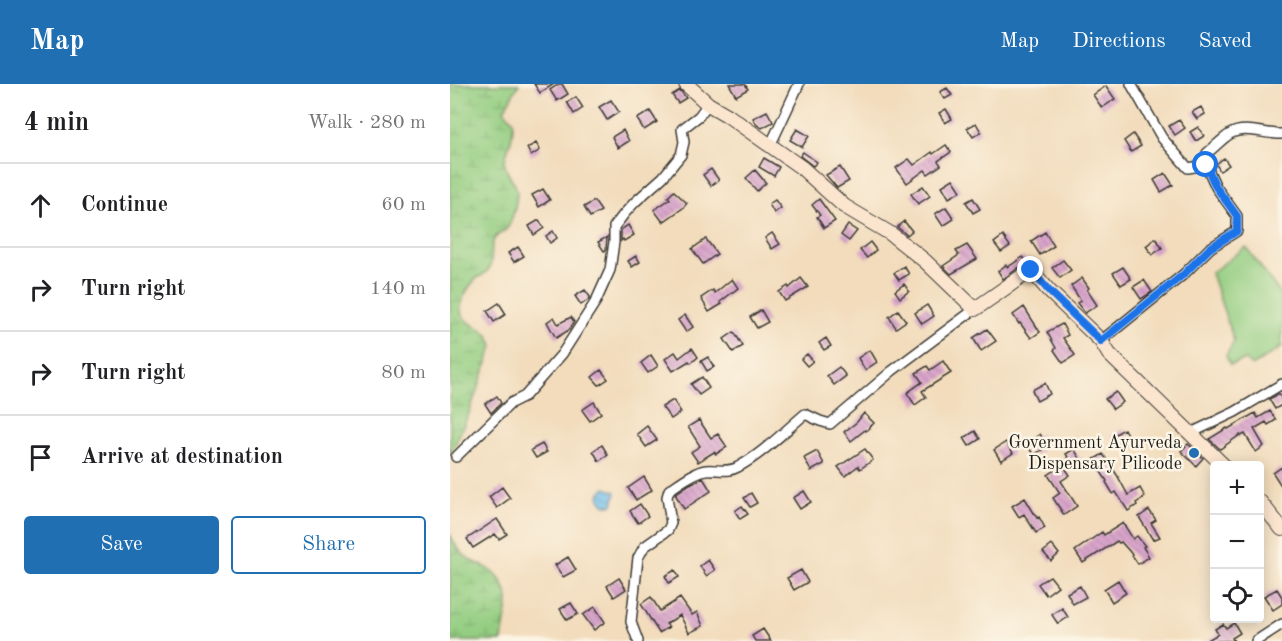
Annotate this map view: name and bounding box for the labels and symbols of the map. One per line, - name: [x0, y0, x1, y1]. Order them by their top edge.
- route start: [1192, 151, 1218, 177]
- route end: [1017, 256, 1043, 282]
- place label: Government Ayurveda Dispensary Pilicode: [1008, 434, 1182, 473]
- marker: Government Ayurveda Dispensary Pilicode: [1187, 446, 1201, 460]

